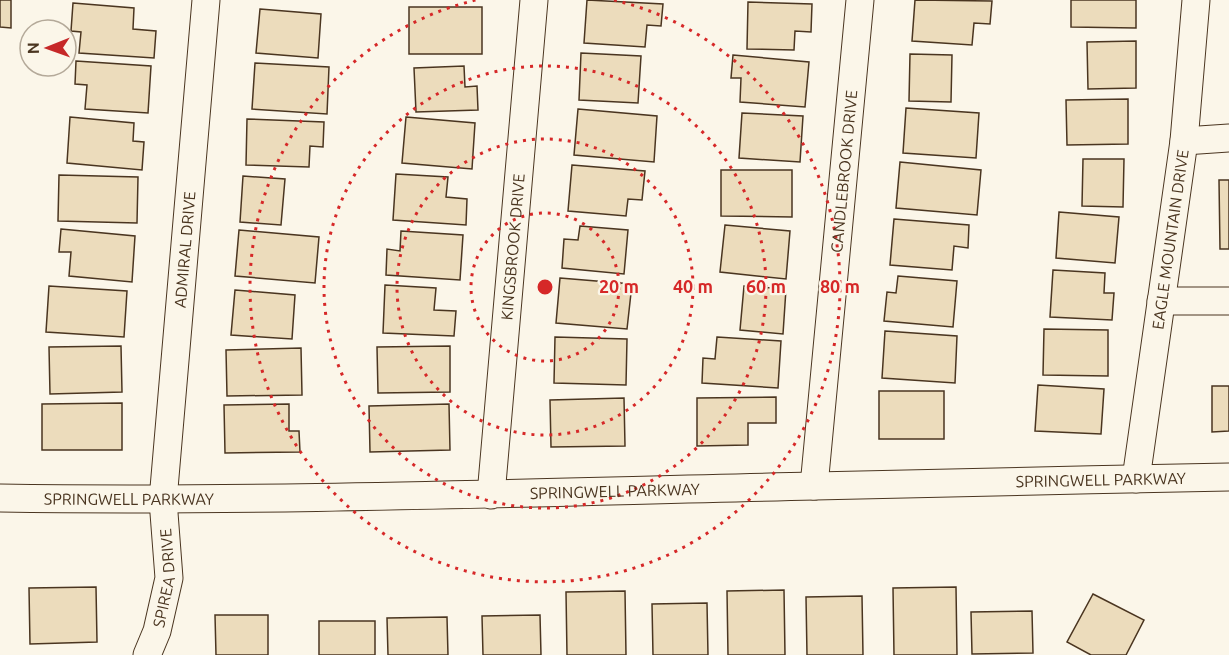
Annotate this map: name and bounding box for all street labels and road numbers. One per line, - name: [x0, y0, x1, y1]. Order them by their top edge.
- street label: CANDLEBROOK DRIVE: [827, 89, 860, 254]
- street label: EAGLE MOUNTAIN DRIVE: [1148, 148, 1192, 331]
- street label: KINGSBROOK DRIVE: [497, 173, 528, 321]
- street label: ADMIRAL DRIVE: [171, 190, 199, 309]
- street label: SPRINGWELL PARKWAY: [1016, 469, 1187, 490]
- street label: SPRINGWELL PARKWAY: [530, 480, 701, 502]
- street label: SPRINGWELL PARKWAY: [44, 490, 215, 508]
- street label: SPIREA DRIVE: [149, 528, 178, 629]

